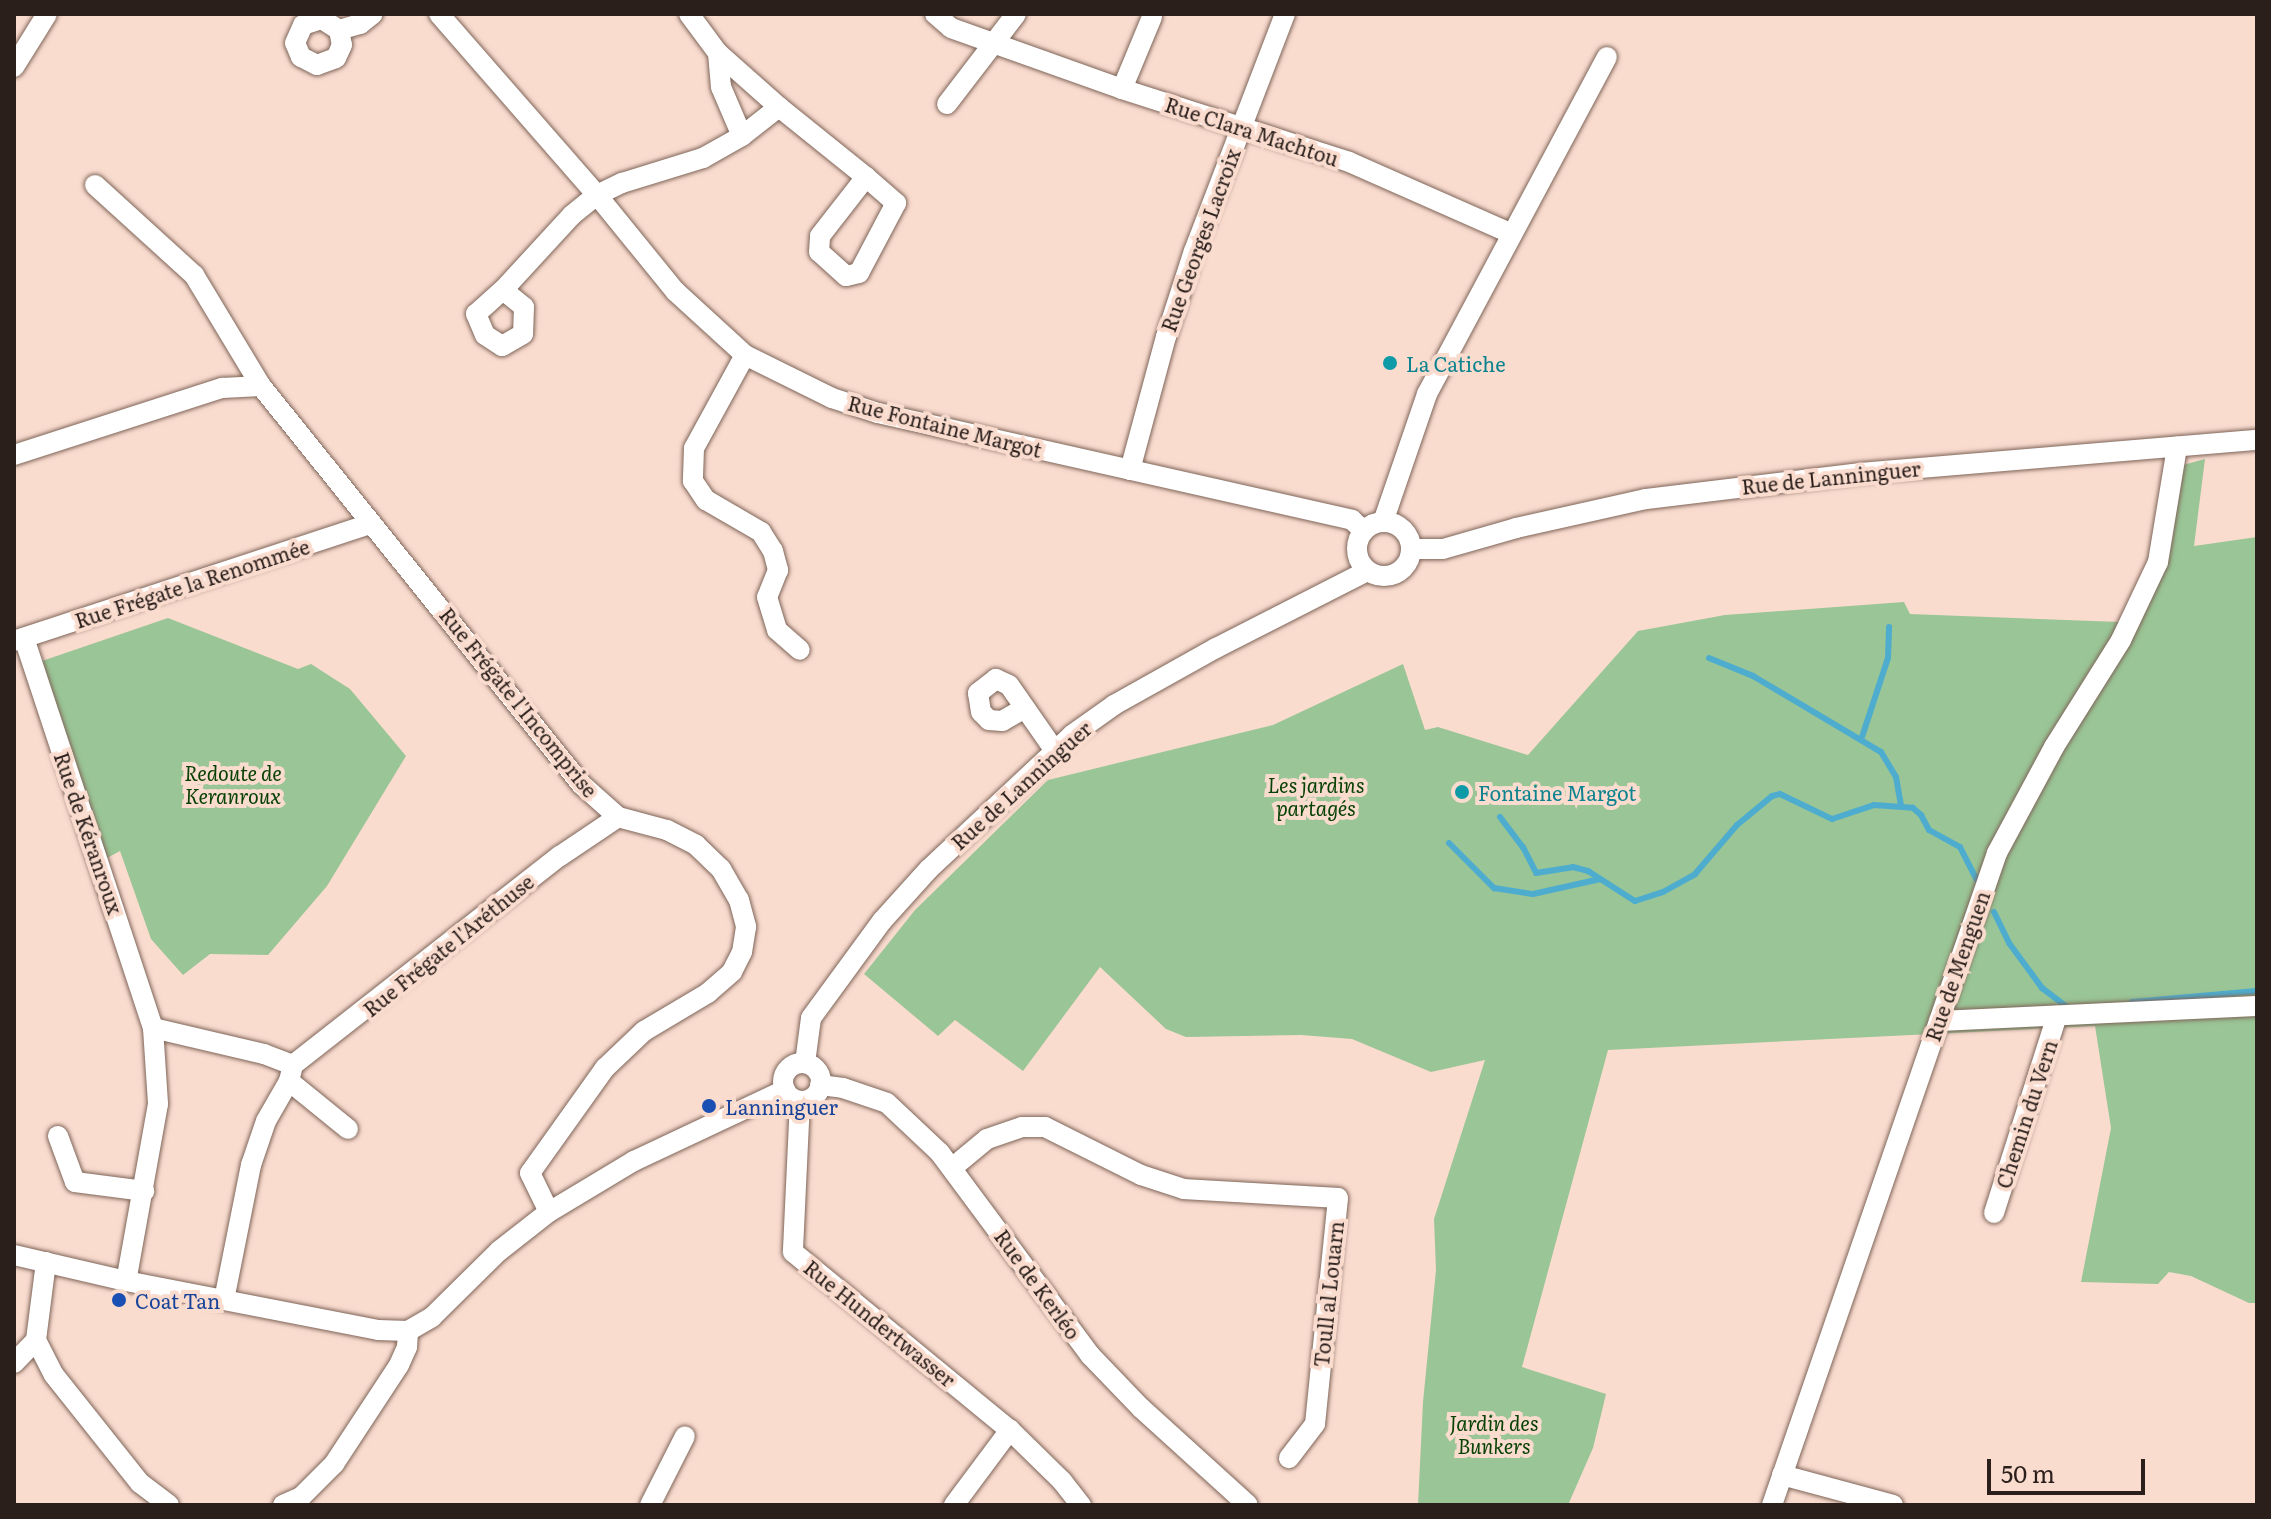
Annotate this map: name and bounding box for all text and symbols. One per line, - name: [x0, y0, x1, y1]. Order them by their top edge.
- street label: Rue Clara Machtou: [1162, 92, 1342, 170]
- street label: Rue Georges Lacroix: [1156, 145, 1244, 335]
- place label: La Catiche: [1406, 351, 1506, 375]
- marker: La Catiche: [1381, 354, 1399, 372]
- street label: Rue Fontaine Margot: [846, 390, 1044, 462]
- street label: Rue de Lanninguer: [1740, 456, 1922, 498]
- street label: Rue Frégate la Renommée: [72, 534, 312, 632]
- street label: Rue Frégate l'Incomprise: [435, 602, 603, 802]
- street label: Rue de Lanninguer: [946, 716, 1096, 854]
- street label: Rue de Kéranroux: [50, 749, 128, 917]
- park label: Redoute de Keranroux: [184, 761, 282, 808]
- park label: Les jardins partagés: [1267, 773, 1365, 820]
- place label: Fontaine Margot: [1478, 780, 1636, 804]
- marker: Fontaine Margot: [1453, 783, 1471, 801]
- street label: Rue Frégate l'Aréthuse: [358, 869, 538, 1021]
- street label: Rue de Menguen: [1920, 888, 1994, 1044]
- street label: Chemin du Vern: [1991, 1037, 2061, 1191]
- place label: Lanninguer: [725, 1094, 838, 1118]
- marker: Lanninguer: [700, 1097, 718, 1115]
- street label: Toull al Louarn: [1308, 1220, 1348, 1368]
- street label: Rue de Kerléo: [990, 1225, 1086, 1343]
- street label: Rue Hundertwasser: [800, 1255, 960, 1391]
- place label: Coat Tan: [135, 1288, 220, 1312]
- marker: Coat Tan: [110, 1291, 128, 1309]
- park label: Jardin des Bunkers: [1450, 1410, 1538, 1457]
- scale bar: [1991, 1443, 2149, 1493]
- text: 50 m: [2001, 1455, 2055, 1490]

